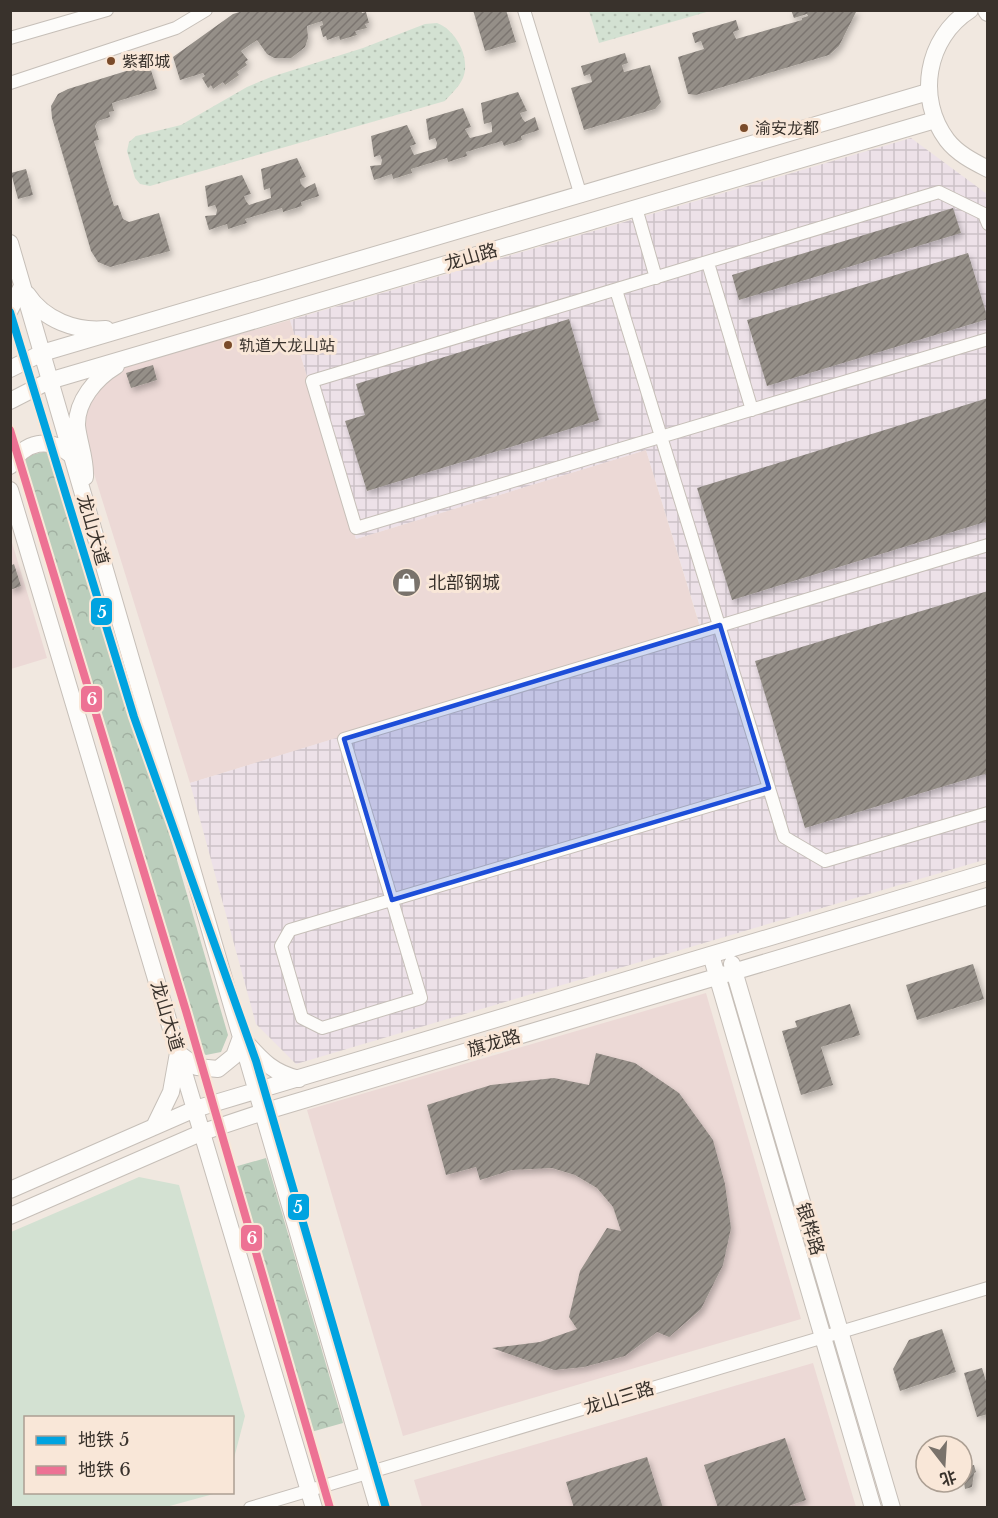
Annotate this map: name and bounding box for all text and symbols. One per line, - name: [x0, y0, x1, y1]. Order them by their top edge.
- place label: 紫都城: [122, 51, 170, 71]
- marker: 紫都城: [105, 55, 117, 67]
- place label: 渝安龙都: [755, 118, 819, 138]
- marker: 渝安龙都: [738, 122, 750, 134]
- street label: 龙山路: [442, 239, 500, 275]
- place label: 轨道大龙山站: [239, 335, 335, 355]
- marker: 轨道大龙山站: [222, 339, 234, 351]
- street label: 龙山大道: [73, 492, 113, 568]
- shop icon: 北部钢城: [391, 567, 423, 599]
- place label: 北部钢城: [428, 572, 500, 594]
- line badge: 5: [90, 597, 113, 626]
- text: 5: [97, 602, 107, 622]
- line badge: 6: [80, 685, 103, 713]
- text: 6: [87, 689, 98, 709]
- street label: 龙山大道: [146, 978, 188, 1054]
- street label: 旗龙路: [465, 1025, 523, 1061]
- line badge: 5: [287, 1193, 310, 1221]
- text: 5: [293, 1197, 303, 1217]
- street label: 银桦路: [792, 1200, 828, 1258]
- line badge: 6: [240, 1224, 263, 1252]
- text: 6: [247, 1228, 258, 1248]
- street label: 龙山三路: [581, 1377, 657, 1419]
- legend: [24, 1416, 234, 1494]
- text: 地铁 5: [78, 1429, 129, 1451]
- north arrow: [914, 1434, 974, 1494]
- text: 地铁 6: [78, 1459, 131, 1481]
- text: 北: [938, 1466, 959, 1490]

